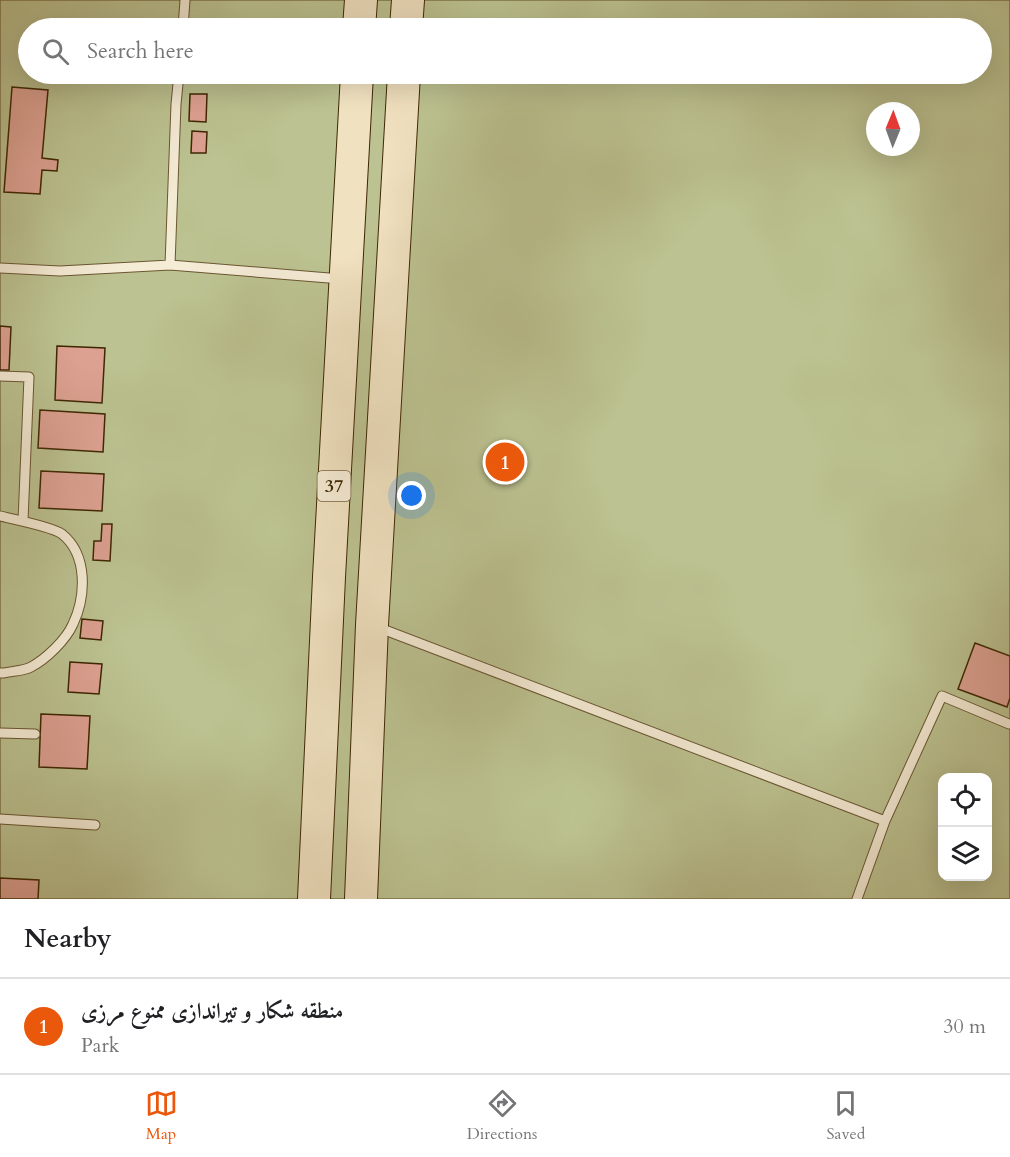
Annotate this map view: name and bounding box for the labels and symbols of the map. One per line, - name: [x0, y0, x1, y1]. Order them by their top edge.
- north arrow: [866, 102, 920, 156]
- pin: 1: [486, 440, 524, 484]
- road number: 37: [318, 471, 350, 501]
- your location: [397, 481, 426, 510]

